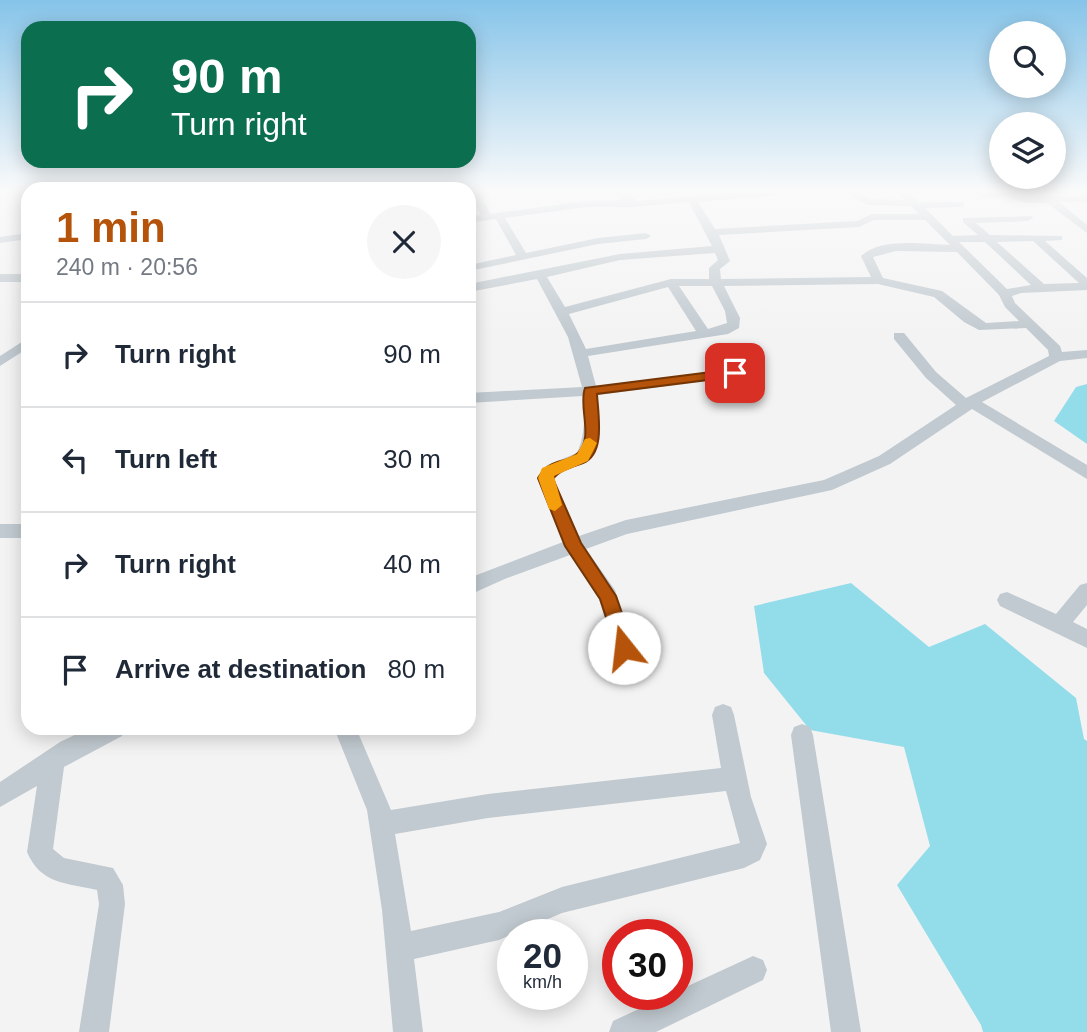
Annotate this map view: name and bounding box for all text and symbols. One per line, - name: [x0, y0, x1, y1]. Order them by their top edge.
- map controls: [989, 21, 1066, 189]
- button: search: [989, 21, 1066, 98]
- icon: right: [56, 49, 147, 140]
- text: 90 m: [171, 49, 283, 103]
- text: Turn right: [171, 106, 307, 142]
- button: layers: [989, 112, 1066, 189]
- text: 1 min: [56, 204, 166, 251]
- button: close: [367, 205, 441, 279]
- text: 240 m · 20:56: [56, 254, 198, 280]
- icon: right: [56, 336, 94, 374]
- text: Turn right: [115, 339, 236, 369]
- text: 90 m: [383, 339, 441, 369]
- pin: [705, 343, 765, 403]
- icon: arrive: [716, 354, 754, 392]
- icon: left: [56, 441, 94, 479]
- text: Turn left: [115, 444, 217, 474]
- text: 30 m: [383, 444, 441, 474]
- icon: right: [56, 546, 94, 584]
- text: Turn right: [115, 549, 236, 579]
- text: 40 m: [383, 549, 441, 579]
- position arrow: [587, 611, 661, 685]
- icon: arrive: [56, 651, 94, 689]
- text: Arrive at destination: [115, 654, 366, 684]
- text: 80 m: [387, 654, 445, 684]
- speed limit sign: 30: [602, 919, 693, 1010]
- text: 20: [523, 936, 562, 975]
- text: km/h: [523, 972, 562, 992]

